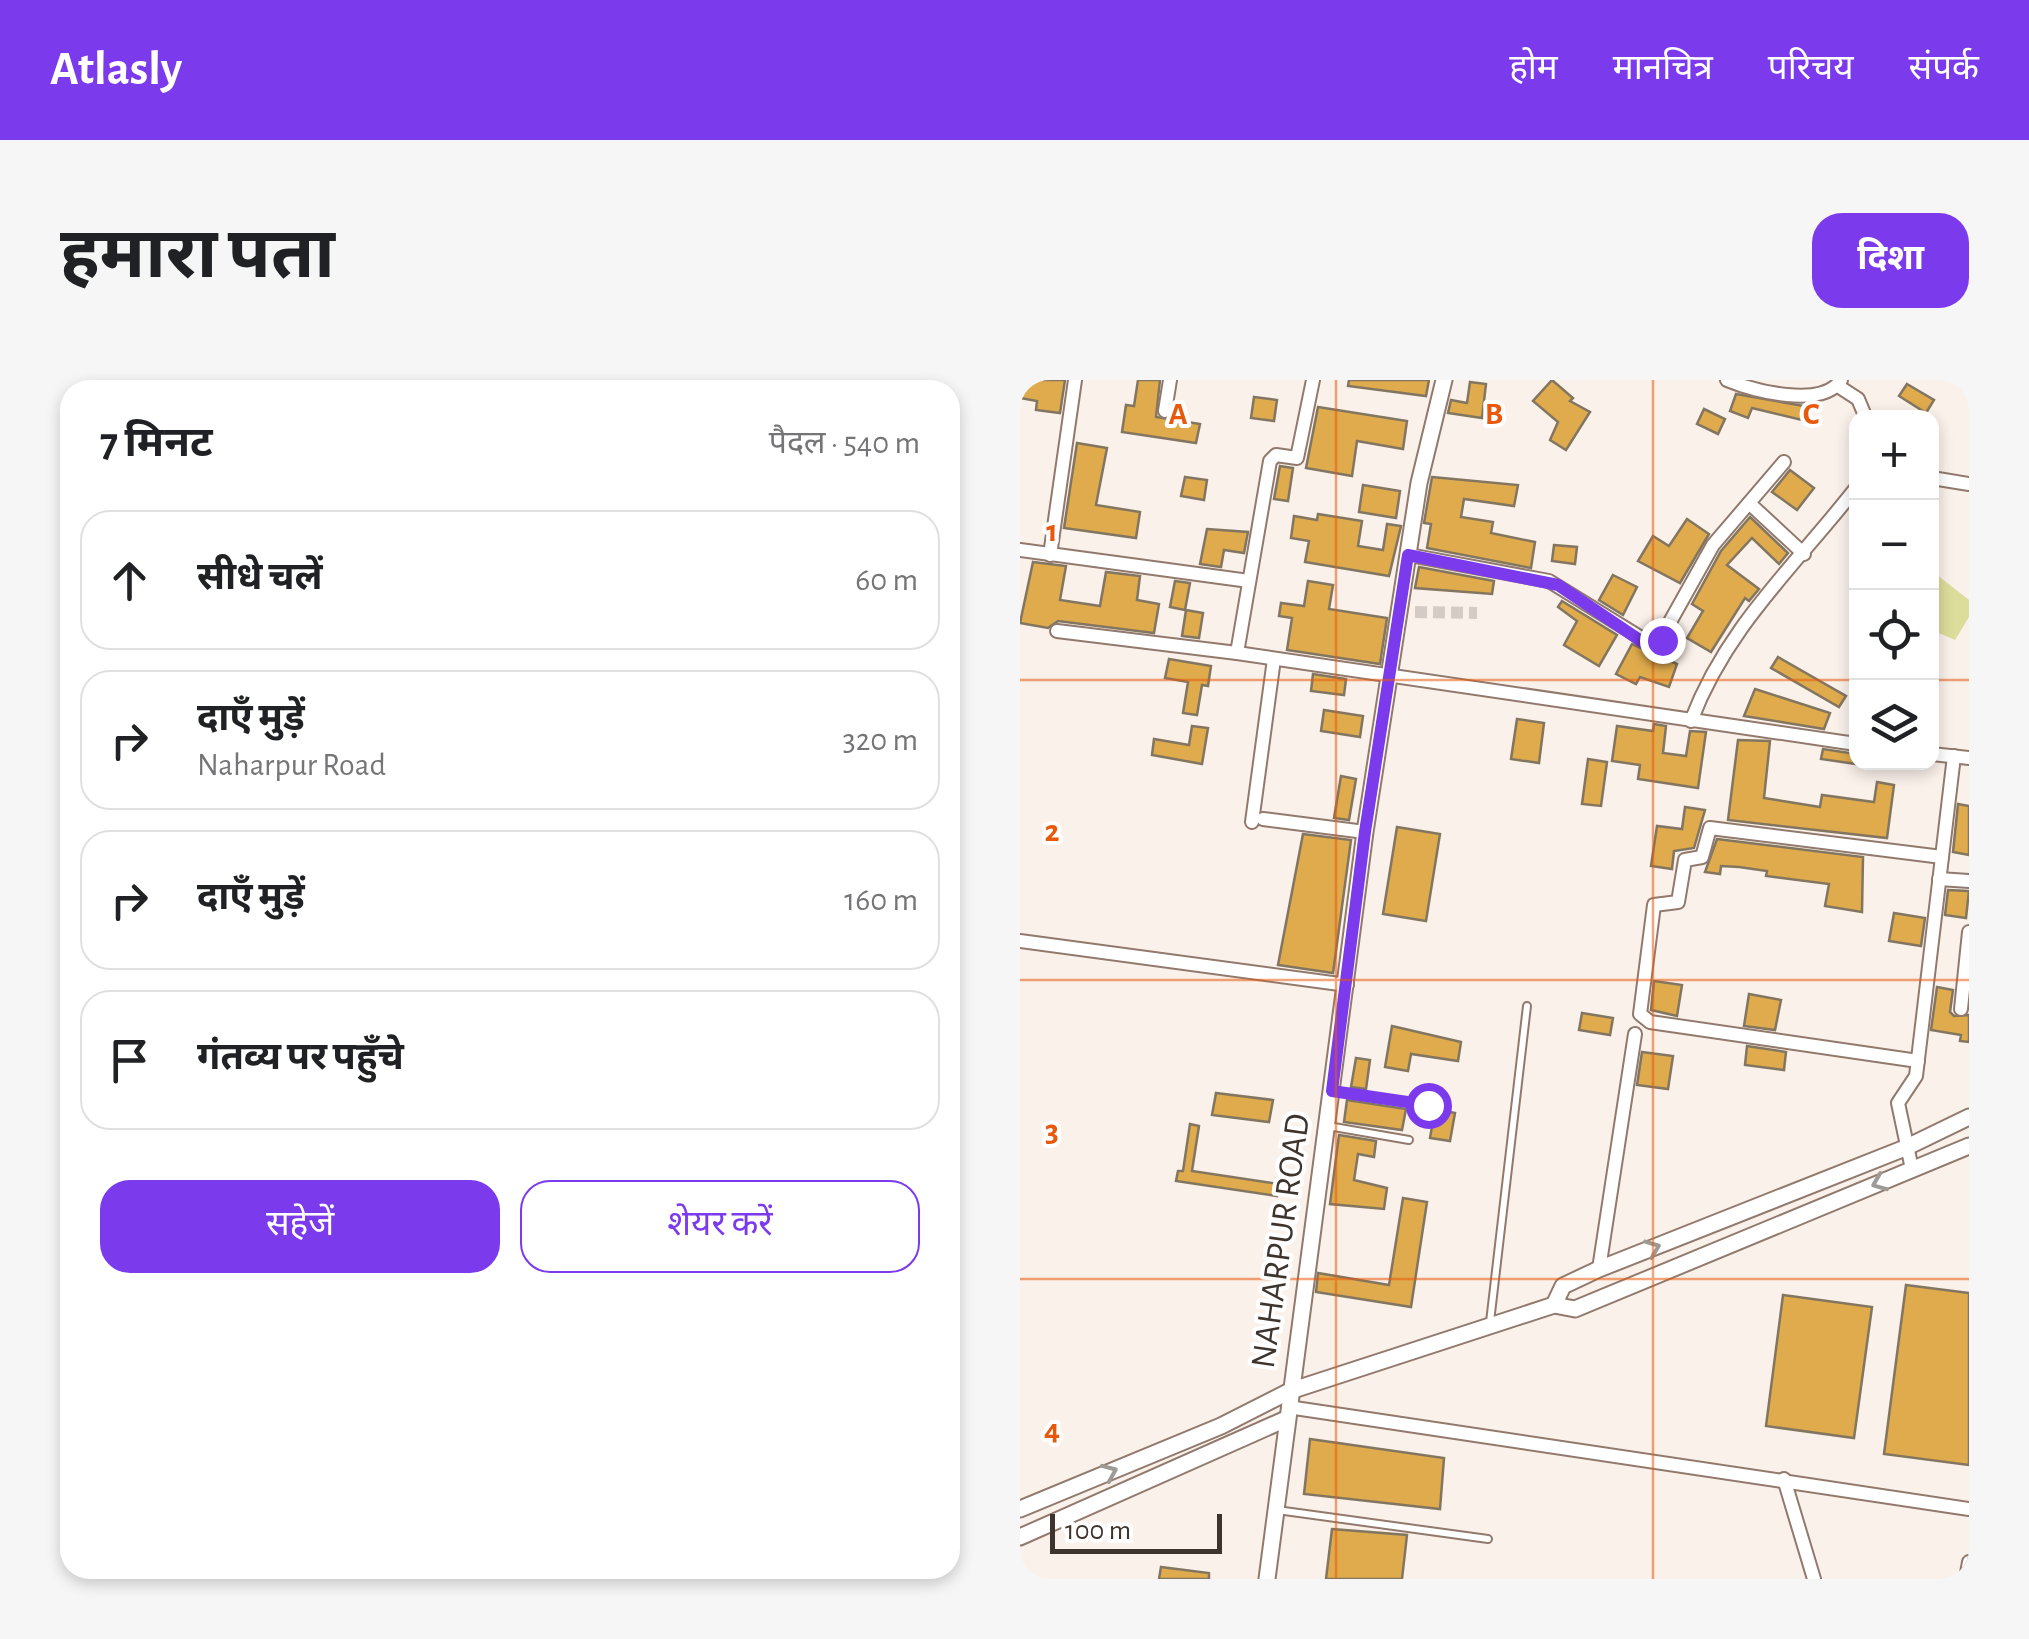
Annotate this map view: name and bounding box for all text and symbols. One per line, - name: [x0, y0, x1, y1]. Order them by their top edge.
- text: Atlasly: [50, 46, 182, 94]
- text: होम: [1509, 51, 1558, 86]
- text: मानचित्र: [1613, 51, 1713, 86]
- text: परिचय: [1768, 51, 1854, 86]
- text: संपर्क: [1909, 51, 1979, 86]
- button: दिशा: [1812, 213, 1969, 308]
- text: हमारा पता: [60, 221, 335, 291]
- text: A: [1168, 398, 1188, 430]
- text: B: [1485, 398, 1503, 430]
- text: C: [1803, 398, 1820, 430]
- map controls: [1849, 410, 1939, 770]
- button: +: [1849, 410, 1939, 500]
- text: 7 मिनट: [100, 422, 213, 464]
- text: पैदल · 540 m: [769, 427, 920, 459]
- button: −: [1849, 500, 1939, 590]
- text: 1: [1046, 515, 1058, 547]
- icon: ahead: [102, 553, 157, 608]
- text: सीधे चलें: [197, 559, 323, 597]
- text: 60 m: [855, 564, 918, 596]
- button: locate: [1849, 590, 1939, 680]
- route end: [1640, 618, 1686, 664]
- button: layers: [1849, 680, 1939, 770]
- text: दाएँ मुड़ें: [197, 700, 305, 738]
- icon: right: [102, 713, 157, 768]
- text: 320 m: [842, 724, 918, 756]
- text: Naharpur Road: [197, 749, 386, 781]
- text: 2: [1044, 815, 1060, 847]
- icon: right: [102, 873, 157, 928]
- text: दाएँ मुड़ें: [197, 879, 305, 917]
- text: 160 m: [844, 884, 918, 916]
- icon: arrive: [102, 1033, 157, 1088]
- text: गंतव्य पर पहुँचे: [197, 1039, 404, 1077]
- route start: [1406, 1083, 1452, 1129]
- street label: NAHARPUR ROAD: [1246, 1111, 1316, 1371]
- text: 3: [1045, 1115, 1059, 1147]
- one-way arrow: [1871, 1172, 1889, 1192]
- button: सहेजें: [100, 1180, 500, 1273]
- button: शेयर करें: [520, 1180, 920, 1273]
- one-way arrow: [1643, 1240, 1661, 1260]
- text: 4: [1044, 1414, 1060, 1446]
- one-way arrow: [1100, 1464, 1118, 1484]
- scale bar: [1050, 1509, 1222, 1554]
- text: 100 m: [1065, 1517, 1131, 1545]

